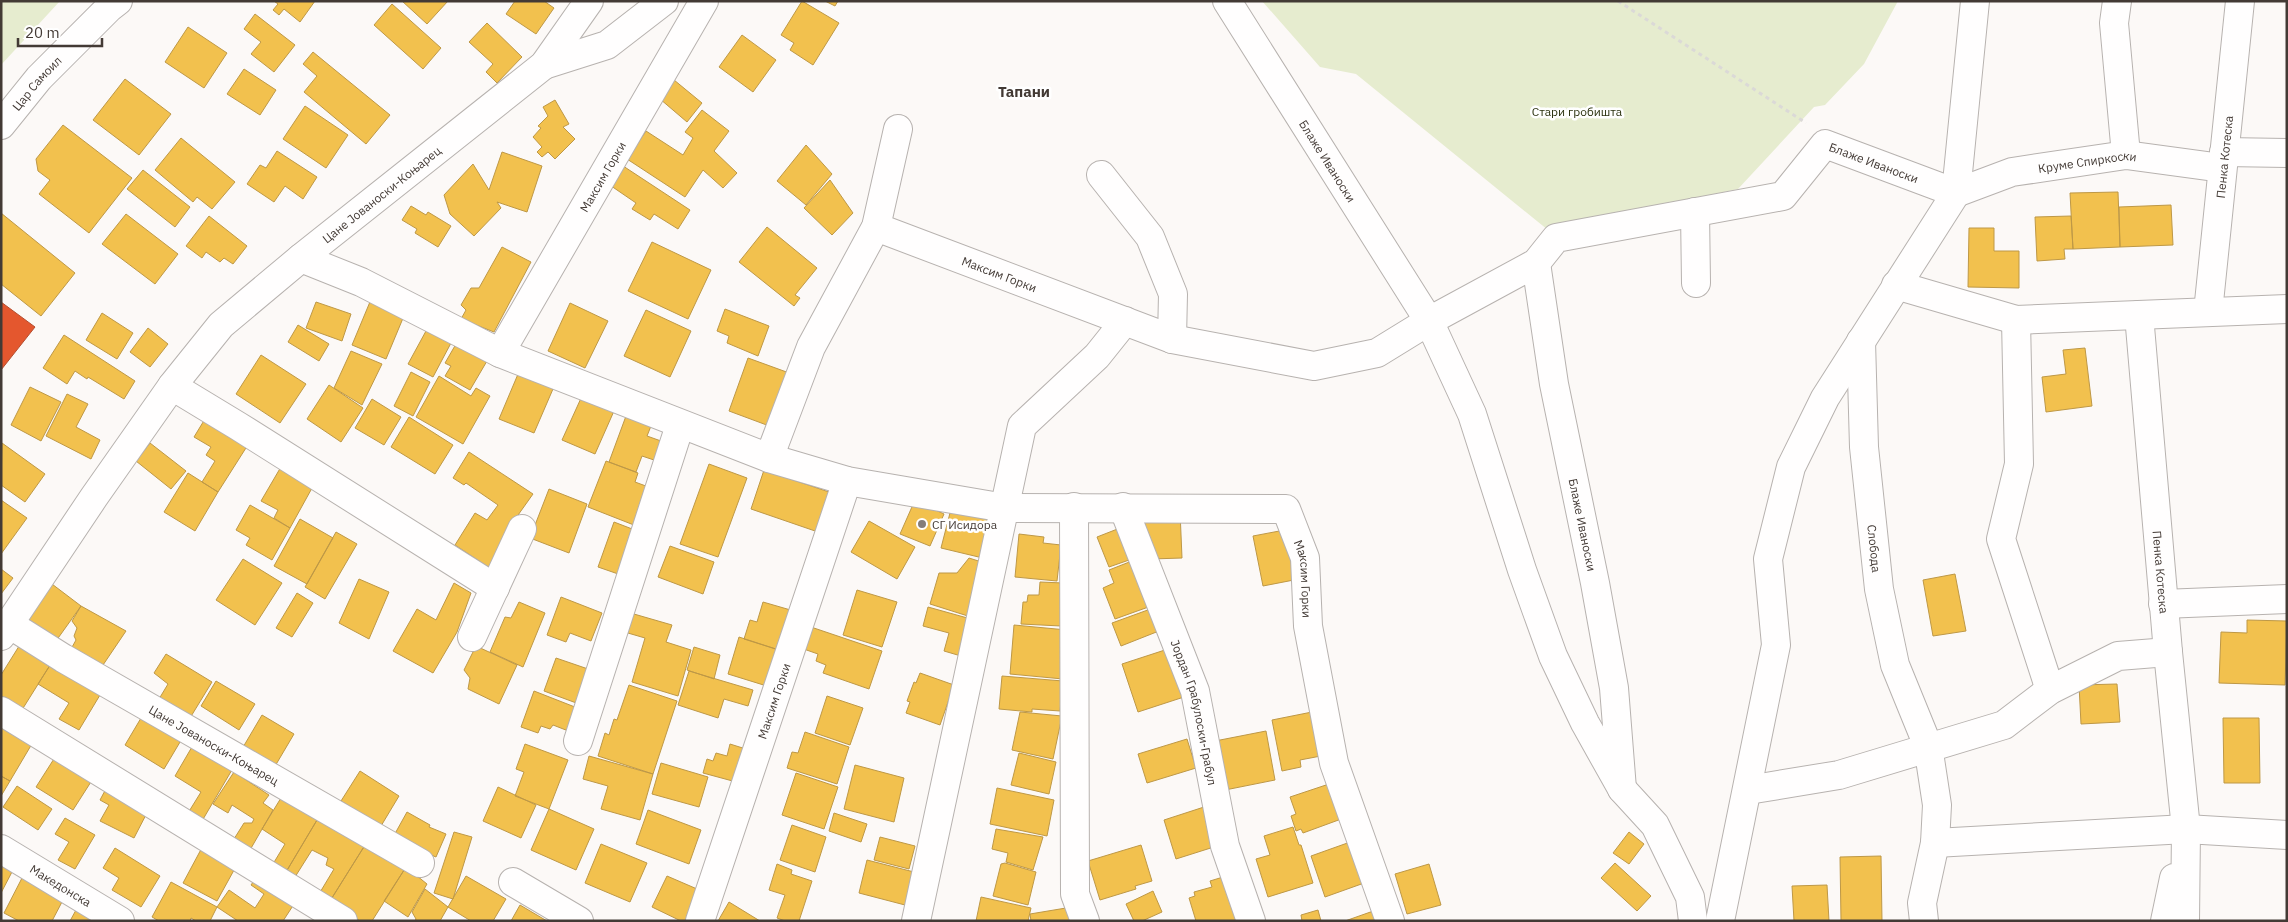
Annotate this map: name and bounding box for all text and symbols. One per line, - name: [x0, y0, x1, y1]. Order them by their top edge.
- scale bar: [18, 15, 101, 47]
- text: 20 m: [25, 23, 60, 42]
- street label: Цар Самоил: [8, 53, 64, 113]
- district label: Тапани: [998, 82, 1050, 101]
- park label: Стари гробишта: [1532, 104, 1623, 119]
- street label: Пенка Котеска: [2212, 114, 2236, 199]
- street label: Блаже Иваноски: [1296, 117, 1359, 205]
- street label: Максим Горки: [576, 139, 629, 214]
- street label: Блаже Иваноски: [1827, 139, 1921, 186]
- street label: Цане Јованоски-Коњарец: [319, 143, 444, 246]
- street label: Круме Спиркоски: [2037, 147, 2138, 176]
- street label: Максим Горки: [960, 253, 1039, 295]
- street label: Блаже Иваноски: [1566, 477, 1600, 572]
- place label: СГ Исидора: [932, 517, 998, 532]
- marker: СГ Исидора: [916, 518, 928, 530]
- street label: Слобода: [1865, 524, 1885, 574]
- street label: Пенка Котеска: [2150, 530, 2172, 615]
- street label: Максим Горки: [1291, 537, 1315, 618]
- street label: Јордан Грабулоски-Грабул: [1168, 637, 1221, 786]
- street label: Максим Горки: [754, 661, 793, 741]
- street label: Цане Јованоски-Коњарец: [146, 702, 282, 788]
- street label: Македонска: [27, 861, 95, 910]

